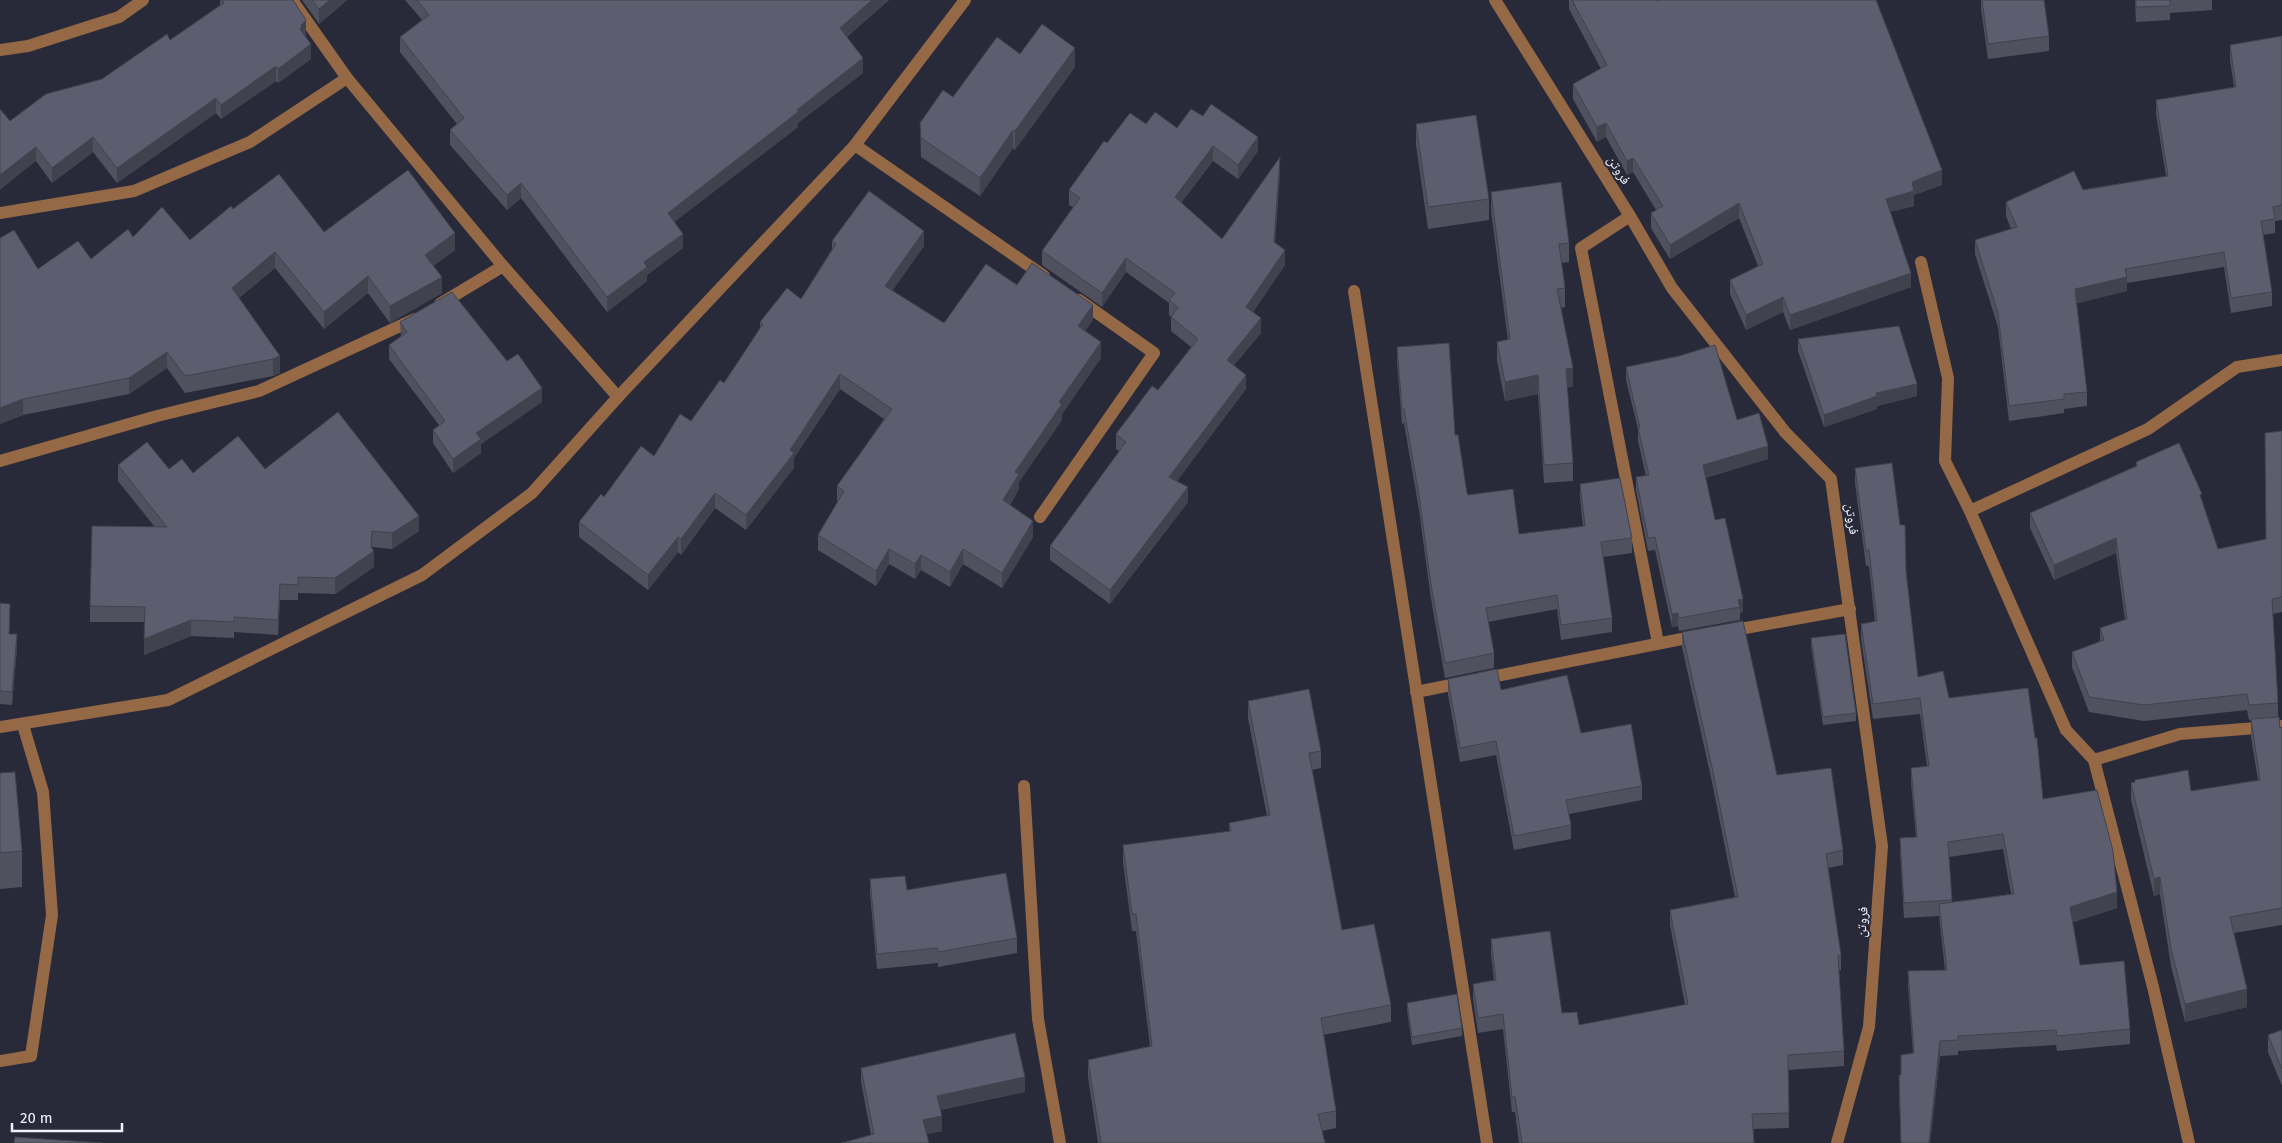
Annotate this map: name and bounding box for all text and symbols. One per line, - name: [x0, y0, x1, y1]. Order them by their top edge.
- street label: فروتن: [1604, 152, 1635, 188]
- street label: فروتن: [1841, 502, 1863, 536]
- street label: فروتن: [1852, 906, 1872, 938]
- scale bar: [12, 1100, 122, 1132]
- text: 20 m: [20, 1109, 53, 1127]

